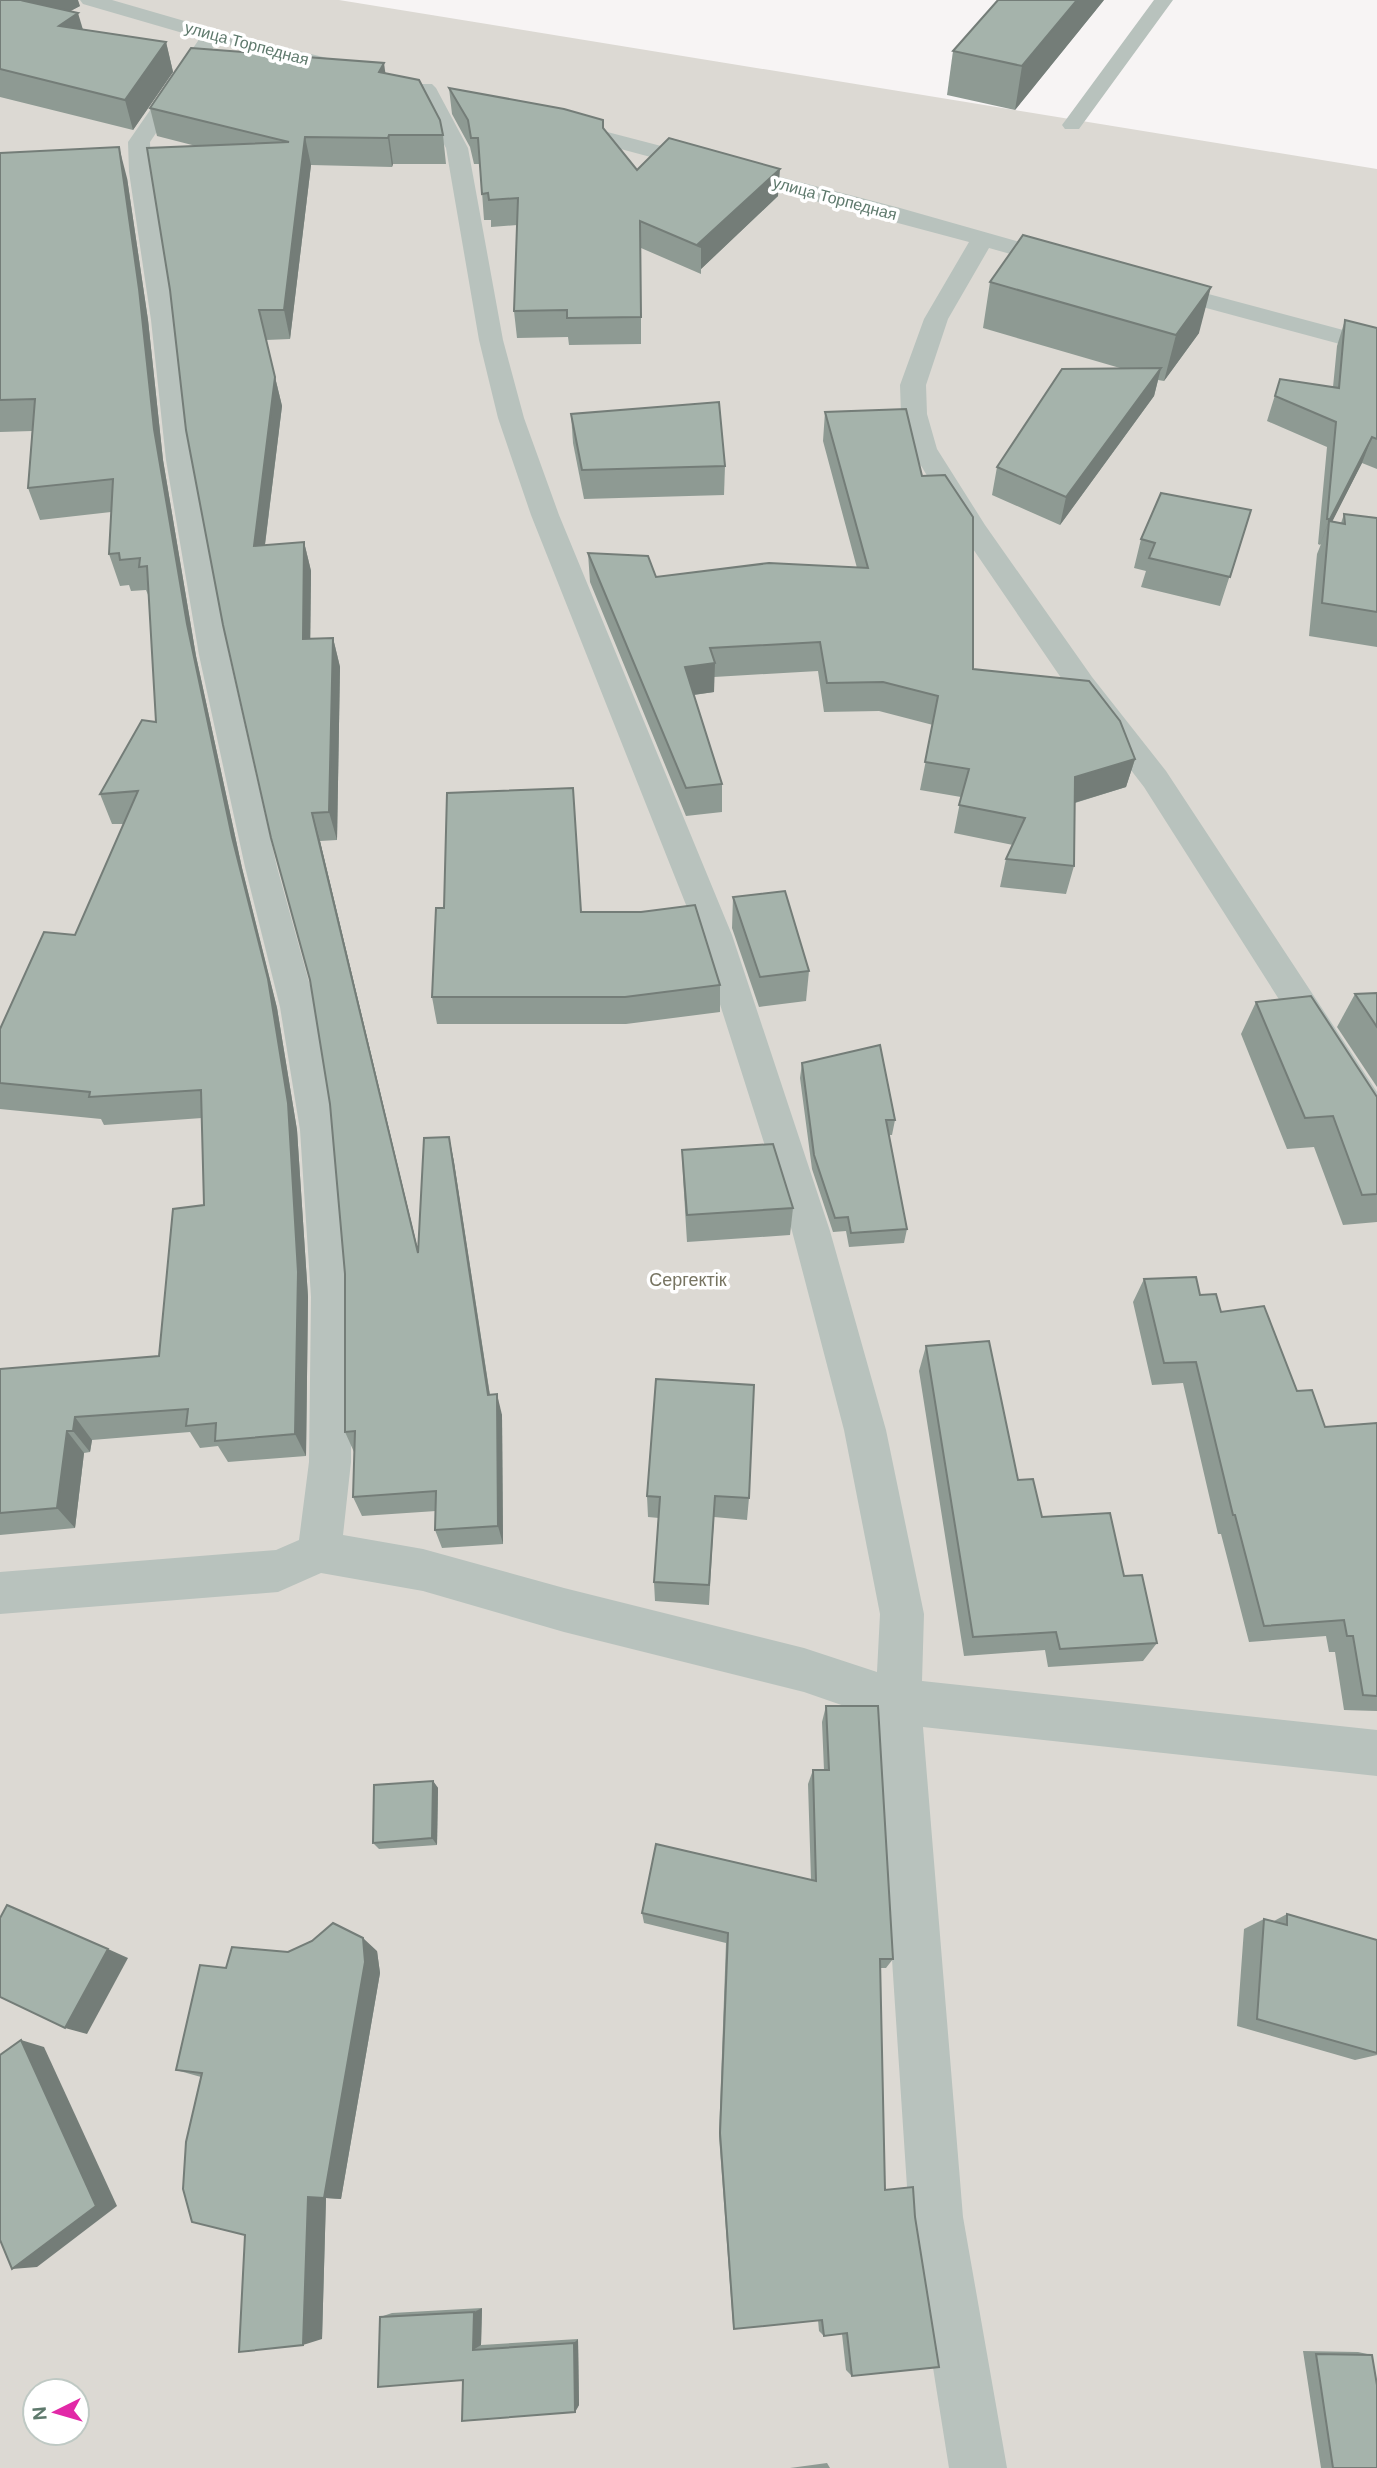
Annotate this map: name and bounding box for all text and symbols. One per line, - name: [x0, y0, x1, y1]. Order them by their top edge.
- street label: улица Торпедная: [183, 17, 311, 70]
- street label: улица Торпедная: [771, 172, 899, 225]
- park label: Сергектік: [649, 1268, 727, 1292]
- north arrow: [21, 2377, 91, 2447]
- text: N: [27, 2405, 53, 2421]

